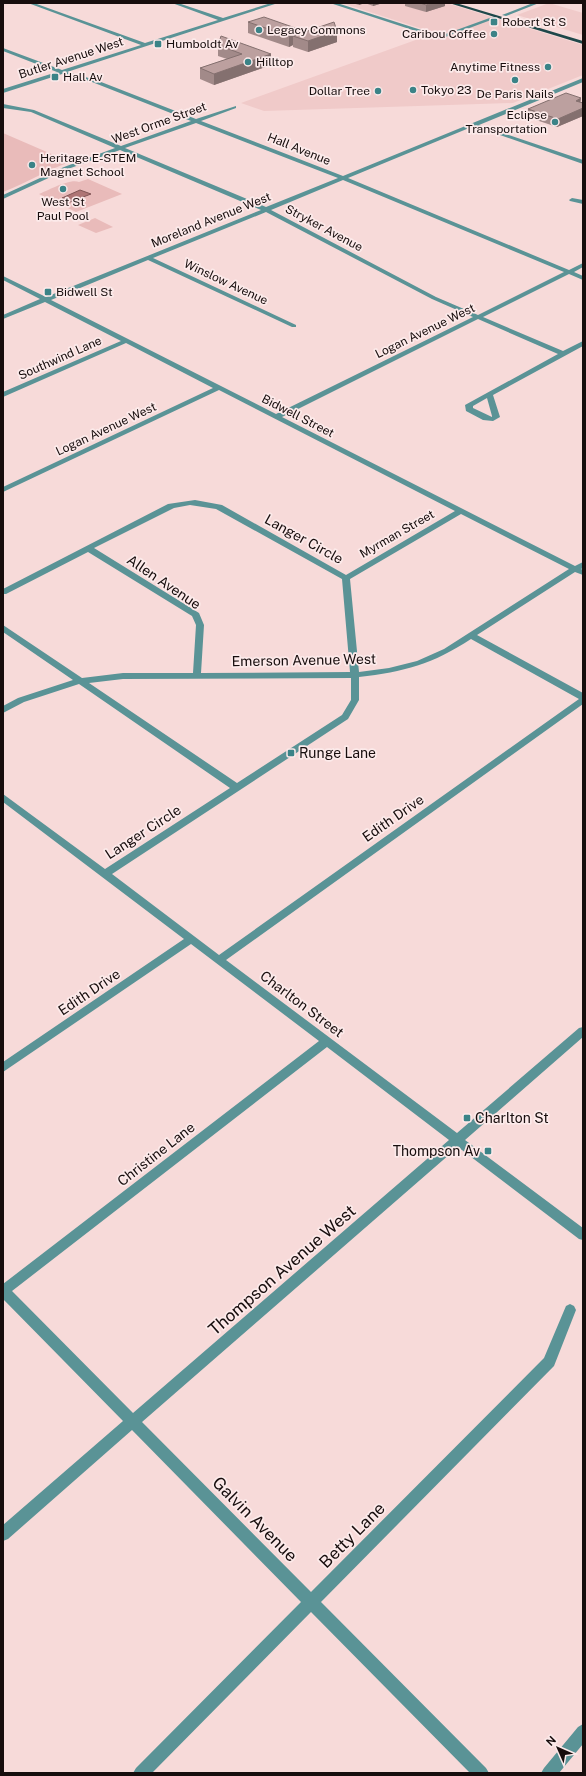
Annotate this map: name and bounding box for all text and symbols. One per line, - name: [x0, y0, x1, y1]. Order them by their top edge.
- place label: Robert St S: [502, 15, 566, 29]
- marker: Robert St S: [489, 17, 499, 27]
- place label: Legacy Commons: [267, 23, 366, 37]
- marker: Legacy Commons: [254, 25, 264, 35]
- place label: Caribou Coffee: [402, 27, 486, 41]
- marker: Caribou Coffee: [489, 29, 499, 39]
- street label: Butler Avenue West: [17, 34, 126, 82]
- place label: Humboldt Av: [166, 37, 239, 51]
- marker: Humboldt Av: [153, 39, 163, 49]
- place label: Hilltop: [256, 55, 293, 69]
- marker: Hilltop: [243, 57, 253, 67]
- place label: Anytime Fitness: [450, 60, 540, 74]
- marker: Anytime Fitness: [543, 62, 553, 72]
- place label: Hall Av: [63, 70, 103, 84]
- marker: Hall Av: [50, 72, 60, 82]
- marker: De Paris Nails: [510, 75, 520, 85]
- place label: Tokyo 23: [421, 83, 472, 97]
- place label: Dollar Tree: [309, 84, 370, 98]
- marker: Tokyo 23: [408, 85, 418, 95]
- marker: Dollar Tree: [373, 86, 383, 96]
- place label: De Paris Nails: [477, 87, 553, 101]
- street label: West Orme Street: [110, 99, 209, 147]
- place label: Eclipse Transportation: [465, 108, 547, 136]
- marker: Eclipse Transportation: [550, 117, 560, 127]
- street label: Hall Avenue: [265, 130, 333, 168]
- place label: Heritage E-STEM Magnet School: [40, 151, 136, 179]
- marker: Heritage E-STEM Magnet School: [27, 160, 37, 170]
- marker: West St Paul Pool: [58, 184, 68, 194]
- street label: Moreland Avenue West: [149, 189, 273, 250]
- place label: West St Paul Pool: [37, 195, 90, 223]
- street label: Stryker Avenue: [283, 202, 365, 254]
- street label: Winslow Avenue: [182, 256, 270, 308]
- place label: Bidwell St: [56, 285, 113, 299]
- marker: Bidwell St: [43, 287, 53, 297]
- street label: Logan Avenue West: [373, 301, 477, 361]
- street label: Southwind Lane: [16, 333, 104, 383]
- street label: Bidwell Street: [260, 392, 337, 440]
- street label: Logan Avenue West: [54, 399, 159, 458]
- street label: Myrman Street: [357, 507, 437, 561]
- street label: Langer Circle: [262, 511, 346, 567]
- street label: Allen Avenue: [124, 552, 204, 613]
- street label: Emerson Avenue West: [232, 651, 376, 669]
- place label: Runge Lane: [299, 745, 376, 761]
- marker: Runge Lane: [286, 748, 296, 758]
- street label: Edith Drive: [359, 791, 427, 845]
- street label: Langer Circle: [102, 802, 184, 862]
- street label: Edith Drive: [55, 965, 123, 1018]
- street label: Charlton Street: [257, 967, 347, 1041]
- place label: Charlton St: [475, 1110, 549, 1126]
- marker: Charlton St: [462, 1113, 472, 1123]
- street label: Christine Lane: [114, 1119, 198, 1189]
- place label: Thompson Av: [393, 1143, 480, 1159]
- marker: Thompson Av: [483, 1146, 493, 1156]
- street label: Thompson Avenue West: [204, 1201, 360, 1339]
- street label: Galvin Avenue: [208, 1472, 302, 1566]
- street label: Betty Lane: [315, 1498, 389, 1572]
- north arrow: [538, 1728, 578, 1768]
- text: N: [544, 1734, 558, 1748]

